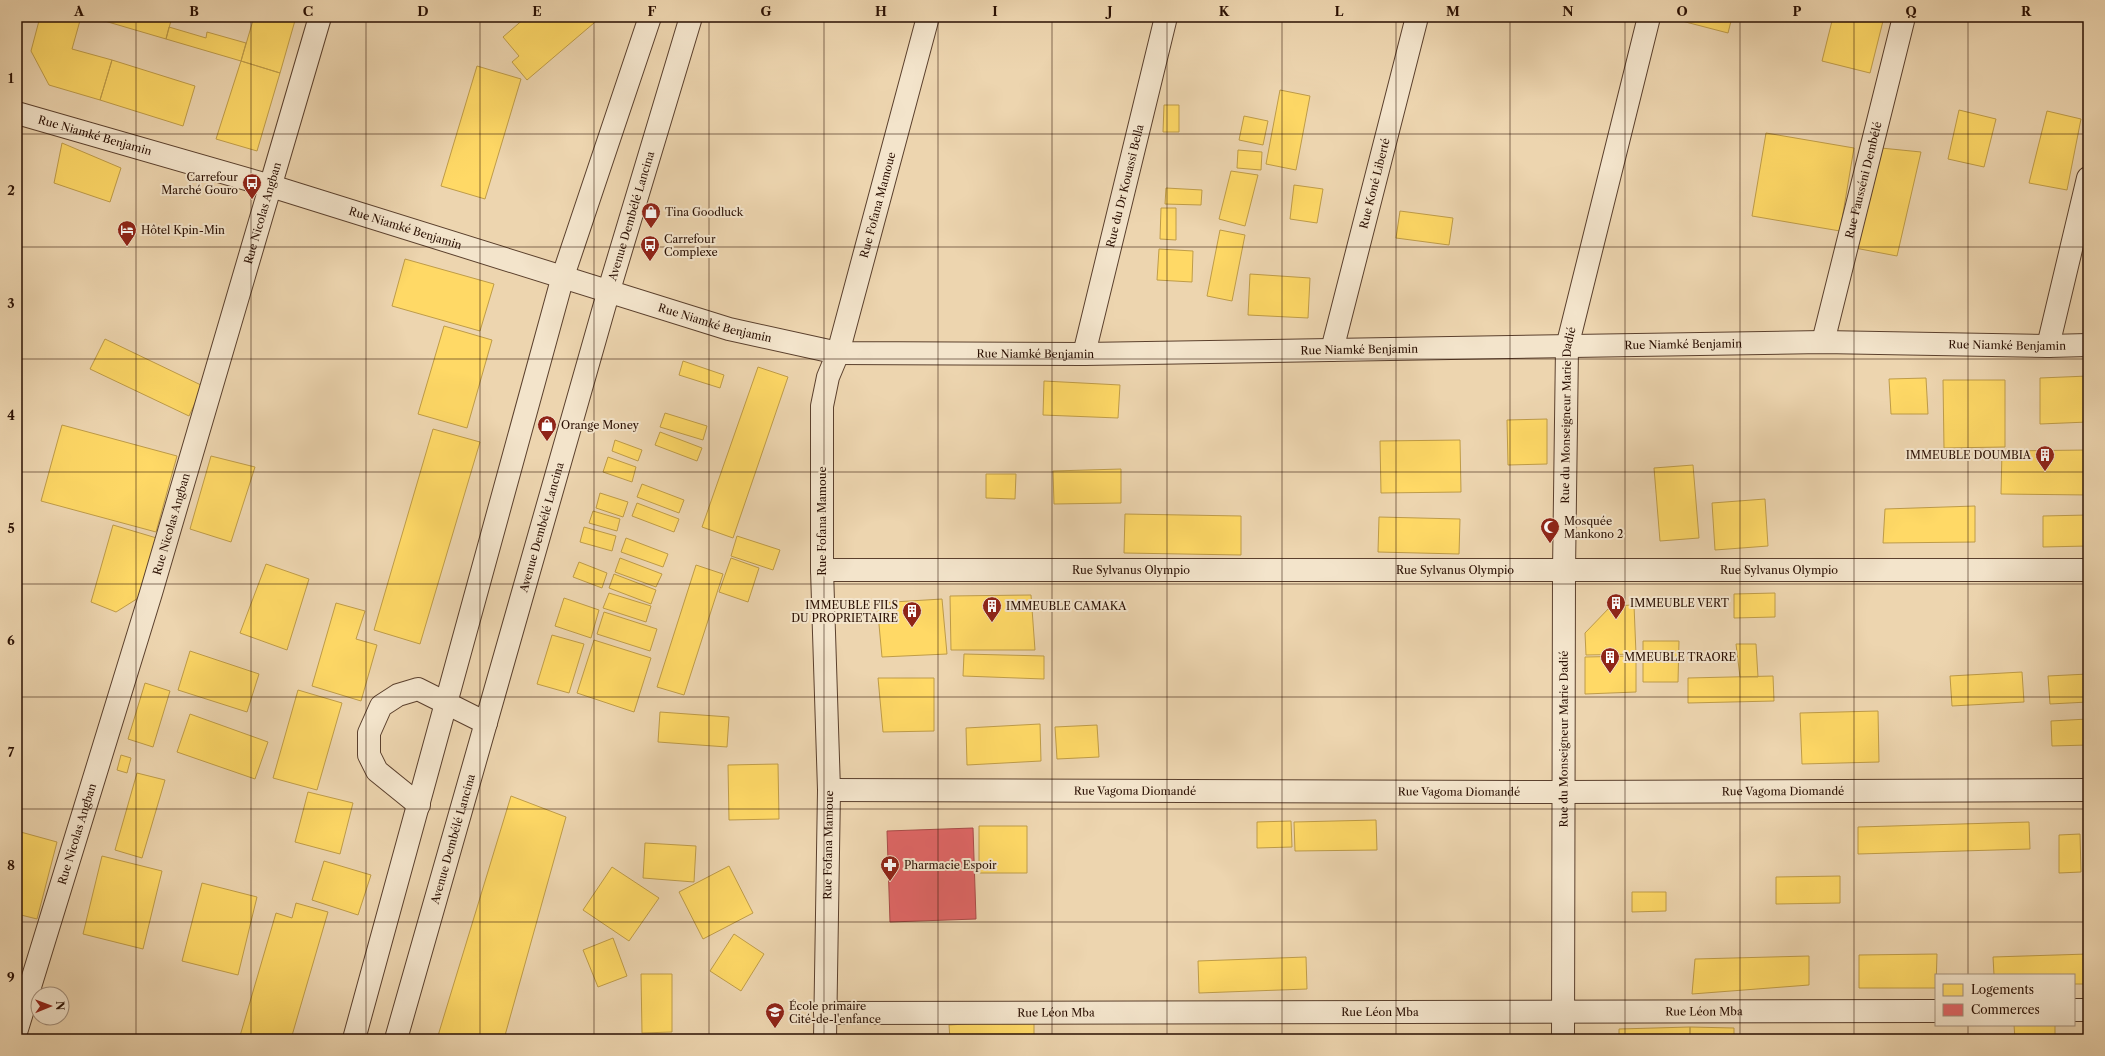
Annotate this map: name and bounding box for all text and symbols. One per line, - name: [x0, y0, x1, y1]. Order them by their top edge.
- text: A: [73, 3, 85, 19]
- text: B: [189, 3, 199, 19]
- text: C: [303, 3, 313, 19]
- text: D: [417, 3, 429, 19]
- text: E: [532, 3, 542, 19]
- text: F: [648, 3, 657, 19]
- text: G: [760, 3, 772, 19]
- text: H: [875, 3, 887, 19]
- text: I: [992, 3, 998, 19]
- text: J: [1105, 3, 1113, 19]
- text: K: [1219, 3, 1230, 19]
- text: L: [1335, 3, 1344, 19]
- text: M: [1446, 3, 1460, 19]
- text: N: [1562, 3, 1574, 19]
- text: O: [1676, 3, 1688, 19]
- text: P: [1793, 3, 1802, 19]
- text: Q: [1905, 3, 1917, 19]
- text: R: [2021, 3, 2032, 19]
- text: 1: [8, 70, 14, 86]
- street label: Rue Niamké Benjamin: [36, 112, 153, 158]
- street label: Rue Fausséni Dembélé: [1842, 120, 1885, 240]
- street label: Rue du Dr Kouassi Bella: [1103, 123, 1147, 249]
- street label: Rue Koné Liberté: [1356, 137, 1393, 230]
- street label: Avenue Dembélé Lancina: [605, 149, 657, 283]
- street label: Rue Fofana Mamoue: [857, 150, 899, 260]
- street label: Rue Nicolas Angban: [241, 160, 284, 266]
- place label: Carrefour Marché Gouro: [161, 170, 238, 197]
- bus stop icon: Carrefour Marché Gouro: [241, 172, 263, 200]
- text: 2: [7, 182, 15, 198]
- shop icon: Tina Goodluck: [640, 201, 662, 229]
- street label: Rue Niamké Benjamin: [347, 204, 464, 252]
- place label: Tina Goodluck: [665, 205, 744, 219]
- hotel icon: Hôtel Kpin-Min: [116, 219, 138, 247]
- place label: Hôtel Kpin-Min: [141, 223, 225, 237]
- place label: Carrefour Complexe: [664, 232, 718, 259]
- bus stop icon: Carrefour Complexe: [639, 234, 661, 262]
- text: 3: [7, 295, 15, 311]
- street label: Rue Niamké Benjamin: [656, 300, 773, 345]
- street label: Rue du Monseigneur Marie Dadié: [1558, 325, 1579, 504]
- street label: Rue Niamké Benjamin: [1624, 336, 1742, 352]
- street label: Rue Niamké Benjamin: [1948, 337, 2066, 353]
- street label: Rue Niamké Benjamin: [1300, 342, 1418, 357]
- street label: Rue Niamké Benjamin: [976, 347, 1094, 361]
- text: 4: [7, 407, 15, 423]
- shop icon: Orange Money: [536, 414, 558, 442]
- place label: Orange Money: [561, 418, 640, 432]
- building icon: IMMEUBLE DOUMBIA: [2034, 444, 2056, 472]
- place label: IMMEUBLE DOUMBIA: [1906, 448, 2032, 462]
- street label: Avenue Dembélé Lancina: [516, 461, 567, 595]
- street label: Rue Fofana Mamoue: [815, 466, 829, 576]
- street label: Rue Nicolas Angban: [150, 471, 193, 577]
- place label: Mosquée Mankono 2: [1564, 514, 1623, 541]
- mosque icon: Mosquée Mankono 2: [1539, 516, 1561, 544]
- text: 5: [7, 520, 15, 536]
- street label: Rue Sylvanus Olympio: [1072, 563, 1190, 577]
- street label: Rue Sylvanus Olympio: [1396, 563, 1514, 577]
- street label: Rue Sylvanus Olympio: [1720, 563, 1838, 577]
- building icon: IMMEUBLE VERT: [1605, 592, 1627, 620]
- building icon: IMMEUBLE CAMAKA: [981, 595, 1003, 623]
- place label: IMMEUBLE VERT: [1630, 596, 1730, 610]
- place label: IMMEUBLE FILS DU PROPRIETAIRE: [791, 598, 898, 625]
- place label: IMMEUBLE CAMAKA: [1006, 599, 1127, 613]
- building icon: IMMEUBLE FILS DU PROPRIETAIRE: [901, 600, 923, 628]
- text: 6: [7, 632, 15, 648]
- building icon: MMEUBLE TRAORE: [1599, 646, 1621, 674]
- street label: Rue du Monseigneur Marie Dadié: [1556, 650, 1571, 828]
- place label: MMEUBLE TRAORE: [1624, 650, 1736, 664]
- text: 7: [8, 744, 15, 760]
- street label: Avenue Dembélé Lancina: [428, 772, 478, 906]
- street label: Rue Nicolas Angban: [55, 781, 99, 886]
- street label: Rue Vagoma Diomandé: [1074, 784, 1196, 798]
- street label: Rue Vagoma Diomandé: [1722, 784, 1844, 798]
- street label: Rue Vagoma Diomandé: [1398, 785, 1520, 799]
- street label: Rue Fofana Mamoue: [820, 790, 836, 900]
- pharmacy icon: Pharmacie Espoir: [879, 854, 901, 882]
- text: 8: [7, 857, 15, 873]
- place label: Pharmacie Espoir: [904, 858, 997, 872]
- text: 9: [7, 969, 15, 985]
- legend: [1935, 974, 2075, 1026]
- text: Logements: [1971, 982, 2034, 997]
- north arrow: [30, 986, 70, 1026]
- place label: École primaire Cité-de-l'enfance: [789, 999, 881, 1026]
- text: N: [53, 1001, 67, 1011]
- school or university icon: École primaire Cité-de-l'enfance: [764, 1001, 786, 1029]
- text: Commerces: [1971, 1002, 2040, 1017]
- street label: Rue Léon Mba: [1665, 1004, 1743, 1018]
- street label: Rue Léon Mba: [1341, 1005, 1419, 1019]
- street label: Rue Léon Mba: [1017, 1006, 1095, 1020]

